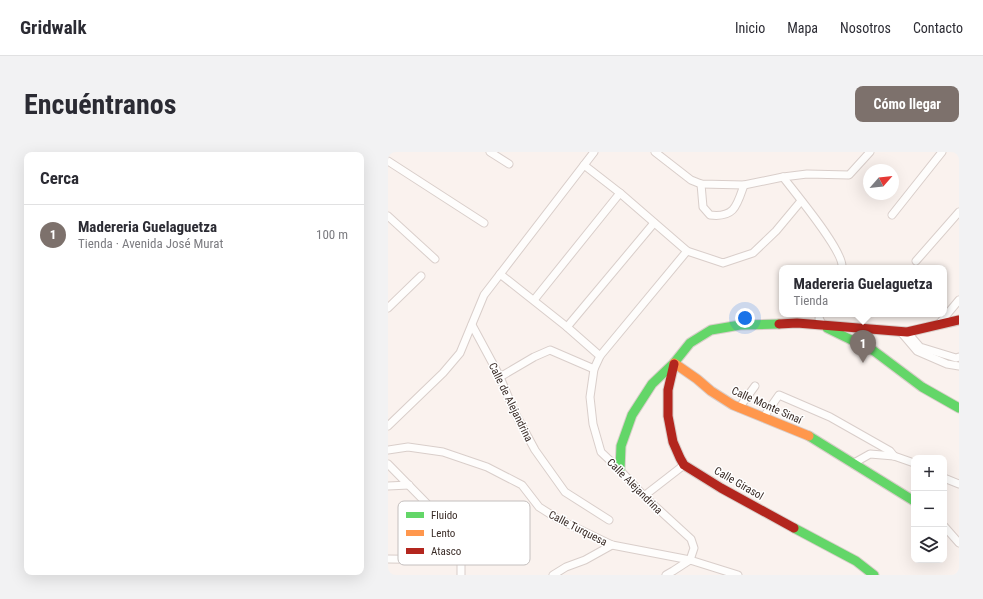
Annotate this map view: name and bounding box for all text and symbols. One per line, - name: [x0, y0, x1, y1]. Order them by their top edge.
- text: Gridwalk: [20, 16, 86, 39]
- text: Inicio: [735, 20, 765, 36]
- text: Mapa: [787, 20, 818, 36]
- text: Nosotros: [840, 20, 891, 36]
- text: Contacto: [913, 20, 963, 36]
- button: Cómo llegar: [855, 86, 959, 122]
- text: Encuéntranos: [24, 88, 176, 121]
- north arrow: [863, 164, 899, 200]
- text: Cerca: [40, 168, 79, 188]
- text: Madereria Guelaguetza: [78, 218, 217, 236]
- text: 1: [50, 227, 56, 242]
- text: 100 m: [316, 227, 348, 242]
- text: Tienda · Avenida José Murat: [78, 236, 223, 251]
- popup: [779, 265, 947, 317]
- text: Madereria Guelaguetza: [793, 275, 933, 293]
- text: Tienda: [793, 293, 828, 308]
- your location: [735, 308, 755, 328]
- pin: 1: [850, 330, 876, 363]
- street label: Calle de Alejandrina: [486, 361, 535, 444]
- street label: Calle Monte Sinaí: [730, 384, 804, 427]
- map controls: [911, 455, 947, 563]
- button: +: [911, 455, 947, 491]
- street label: Calle Alejandrina: [604, 456, 665, 517]
- street label: Calle Girasol: [712, 464, 766, 503]
- button: −: [911, 491, 947, 527]
- legend: [398, 501, 530, 565]
- street label: Calle Turquesa: [546, 508, 609, 549]
- text: Fluido: [431, 509, 458, 522]
- text: Lento: [431, 527, 456, 540]
- button: layers: [911, 527, 947, 563]
- text: Atasco: [431, 545, 462, 558]

